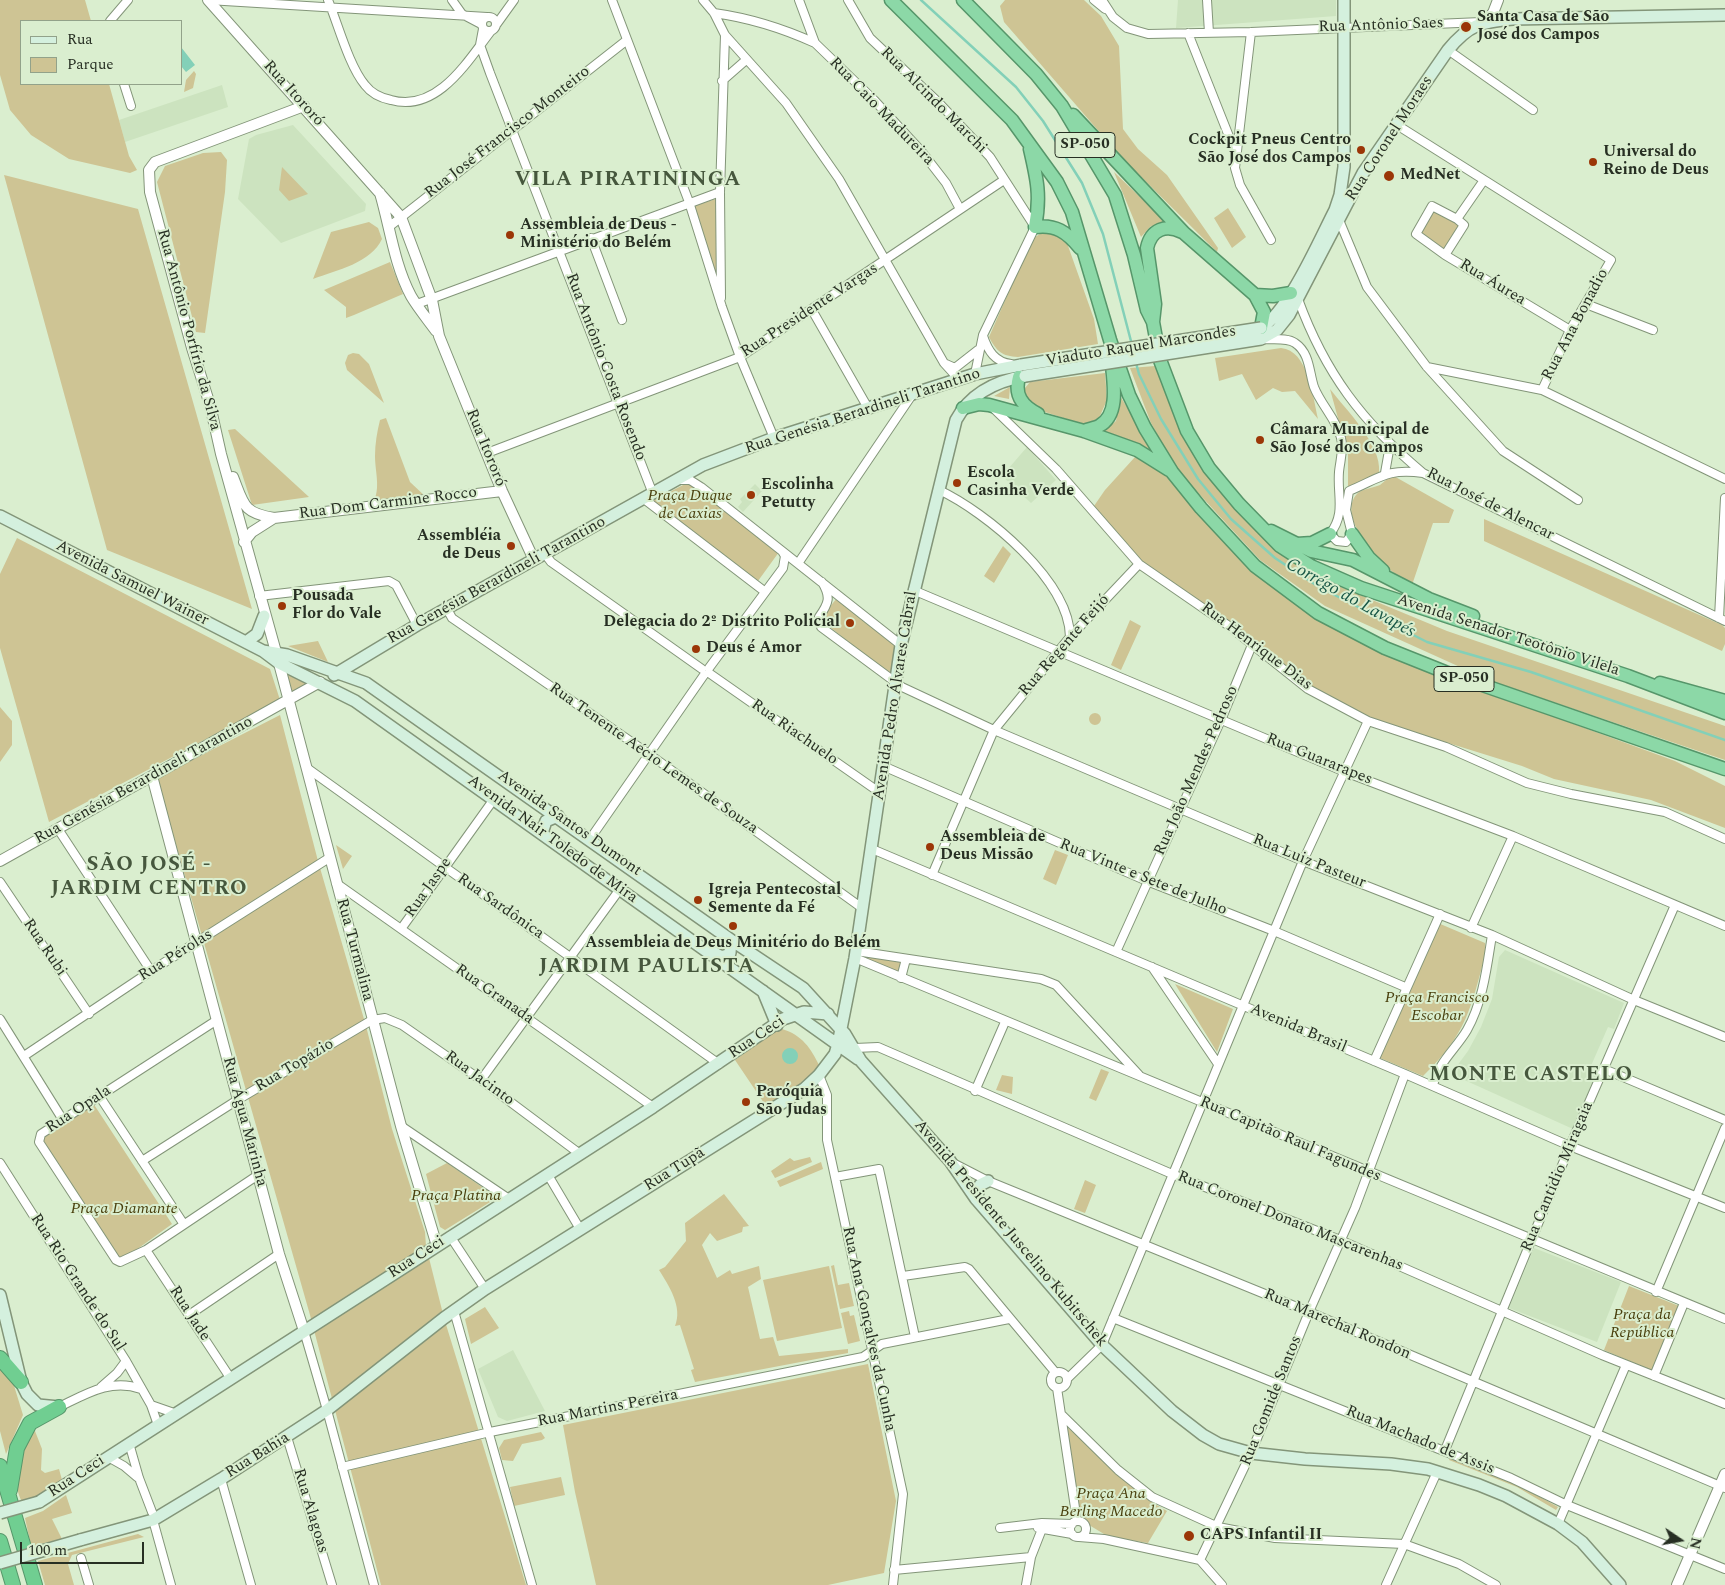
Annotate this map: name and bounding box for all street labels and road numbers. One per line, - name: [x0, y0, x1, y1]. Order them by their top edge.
- street label: Rua Antônio Saes: [1318, 14, 1444, 38]
- street label: Rua Alcindo Marchi: [876, 44, 990, 158]
- street label: Rua Caio Madureira: [824, 54, 938, 170]
- street label: Rua Itororó: [258, 57, 328, 131]
- street label: Rua José Francisco Monteiro: [422, 63, 594, 203]
- street label: Rua Coronel Moraes: [1342, 73, 1438, 205]
- road number: SP-050: [1055, 132, 1115, 158]
- street label: Rua Antônio Porfírio da Silva: [152, 227, 224, 433]
- street label: Rua Áurea: [1455, 256, 1529, 310]
- street label: Rua Presidente Vargas: [738, 260, 882, 362]
- street label: Rua Ana Bonadio: [1539, 266, 1613, 384]
- street label: Rua Antônio Costa Rosendo: [560, 271, 650, 463]
- street label: Viaduto Raquel Marcondes: [1044, 322, 1238, 372]
- street label: Rua Genésia Berardineli Tarantino: [743, 365, 983, 459]
- street label: Rua Itororó: [461, 406, 509, 490]
- street label: Rua José de Alencar: [1423, 465, 1557, 545]
- street label: Rua Dom Carmine Rocco: [298, 484, 478, 524]
- street label: Rua Genésia Berardineli Tarantino: [385, 513, 609, 649]
- street label: Avenida Samuel Wainer: [52, 537, 212, 631]
- street label: Avenida Pedro Álvares Cabral: [870, 590, 922, 802]
- street label: Rua Regente Feijó: [1016, 591, 1114, 701]
- street label: Avenida Senador Teotônio Vilela: [1394, 591, 1622, 681]
- street label: Rua Henrique Dias: [1196, 599, 1316, 695]
- road number: SP-050: [1434, 666, 1494, 692]
- street label: Rua Tenente Aécio Lemes de Souza: [545, 679, 761, 839]
- street label: Rua João Mendes Pedroso: [1151, 683, 1243, 859]
- street label: Rua Riachuelo: [747, 696, 841, 770]
- street label: Rua Genésia Berardineli Tarantino: [32, 713, 256, 849]
- street label: Rua Guararapes: [1263, 730, 1375, 790]
- street label: Avenida Santos Dumont: [493, 767, 645, 881]
- street label: Avenida Nair Toledo de Mira: [463, 772, 641, 908]
- street label: Rua Luiz Pasteur: [1250, 831, 1368, 893]
- street label: Rua Vinte e Sete de Julho: [1056, 836, 1230, 920]
- street label: Rua Jaspe: [401, 854, 457, 922]
- street label: Rua Sardônica: [453, 870, 547, 944]
- street label: Rua Turmalina: [331, 897, 377, 1003]
- street label: Rua Rubi: [18, 916, 70, 980]
- street label: Rua Pérolas: [136, 926, 216, 986]
- street label: Rua Granada: [451, 961, 537, 1029]
- street label: Avenida Brasil: [1247, 1000, 1349, 1058]
- street label: Rua Ceci: [725, 1012, 789, 1064]
- street label: Rua Topázio: [252, 1035, 338, 1097]
- street label: Rua Jacinto: [440, 1047, 518, 1111]
- street label: Rua Água Marinha: [217, 1055, 271, 1189]
- street label: Rua Opala: [43, 1082, 115, 1138]
- street label: Rua Capitão Raul Fagundes: [1196, 1093, 1384, 1187]
- street label: Rua Cantidio Miragaia: [1518, 1099, 1598, 1255]
- street label: Avenida Presidente Juscelino Kubitschek: [909, 1117, 1111, 1351]
- street label: Rua Tupã: [641, 1144, 709, 1196]
- street label: Rua Coronel Donato Mascarenhas: [1174, 1168, 1406, 1276]
- street label: Rua Rio Grande do Sul: [25, 1211, 129, 1355]
- street label: Rua Ana Gonçalves da Cunha: [837, 1225, 899, 1433]
- street label: Rua Ceci: [385, 1233, 449, 1283]
- street label: Rua Jade: [164, 1283, 214, 1345]
- street label: Rua Marechal Rondon: [1261, 1285, 1413, 1365]
- street label: Rua Gomide Santos: [1237, 1333, 1307, 1469]
- street label: Rua Martins Pereira: [536, 1386, 680, 1432]
- street label: Rua Machado de Assis: [1343, 1402, 1497, 1480]
- street label: Rua Bahia: [223, 1429, 293, 1483]
- street label: Rua Ceci: [45, 1452, 109, 1502]
- street label: Rua Alagoas: [288, 1466, 332, 1556]

